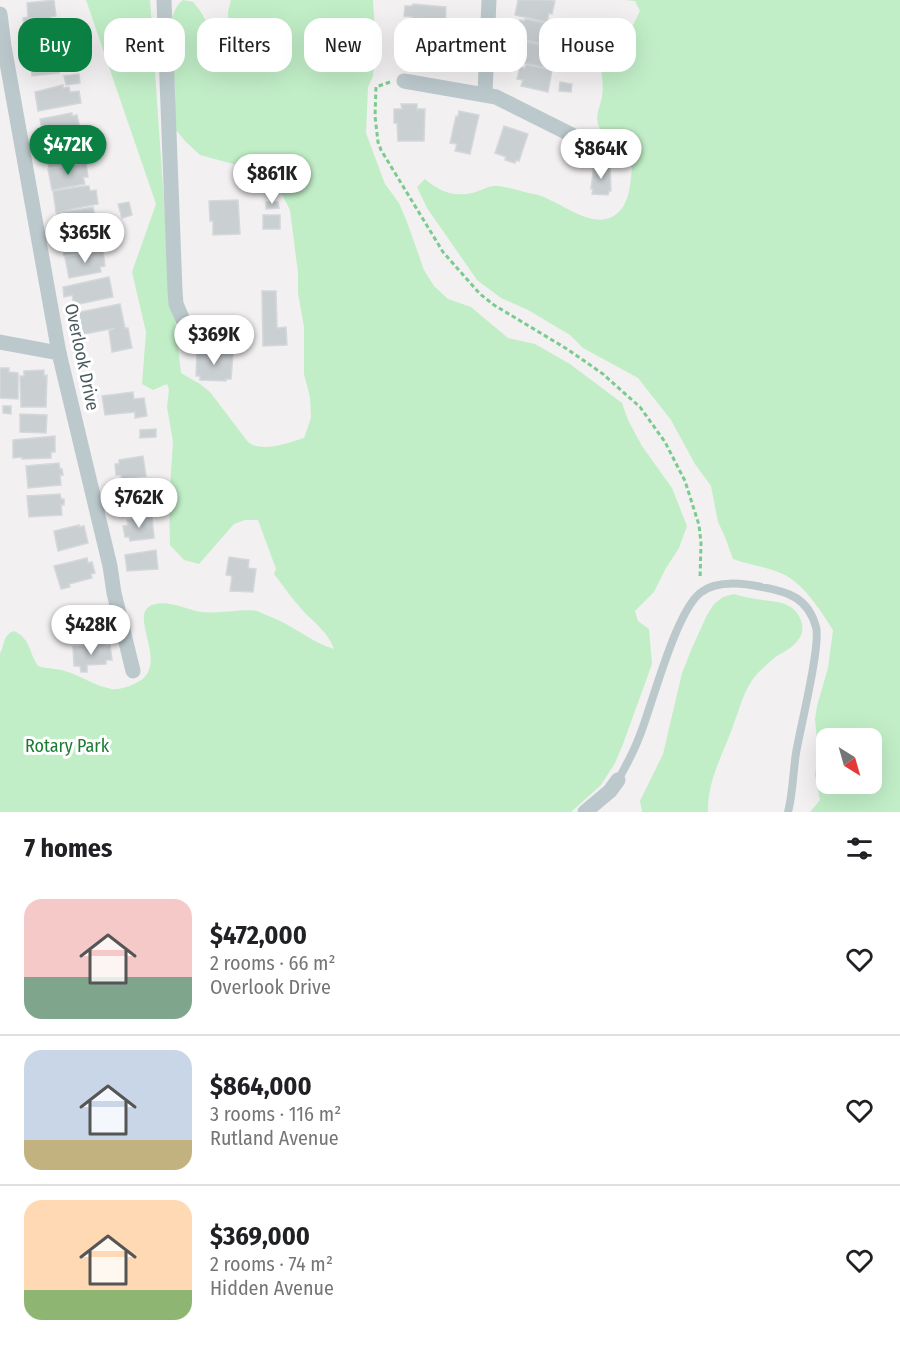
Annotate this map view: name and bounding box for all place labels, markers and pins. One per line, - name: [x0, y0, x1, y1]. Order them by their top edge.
- pin: $472K: [26, 125, 110, 176]
- pin: $864K: [559, 129, 643, 180]
- pin: $861K: [230, 154, 314, 205]
- pin: $365K: [43, 213, 127, 264]
- pin: $369K: [172, 315, 256, 366]
- pin: $762K: [97, 478, 181, 529]
- pin: $428K: [49, 605, 133, 656]

